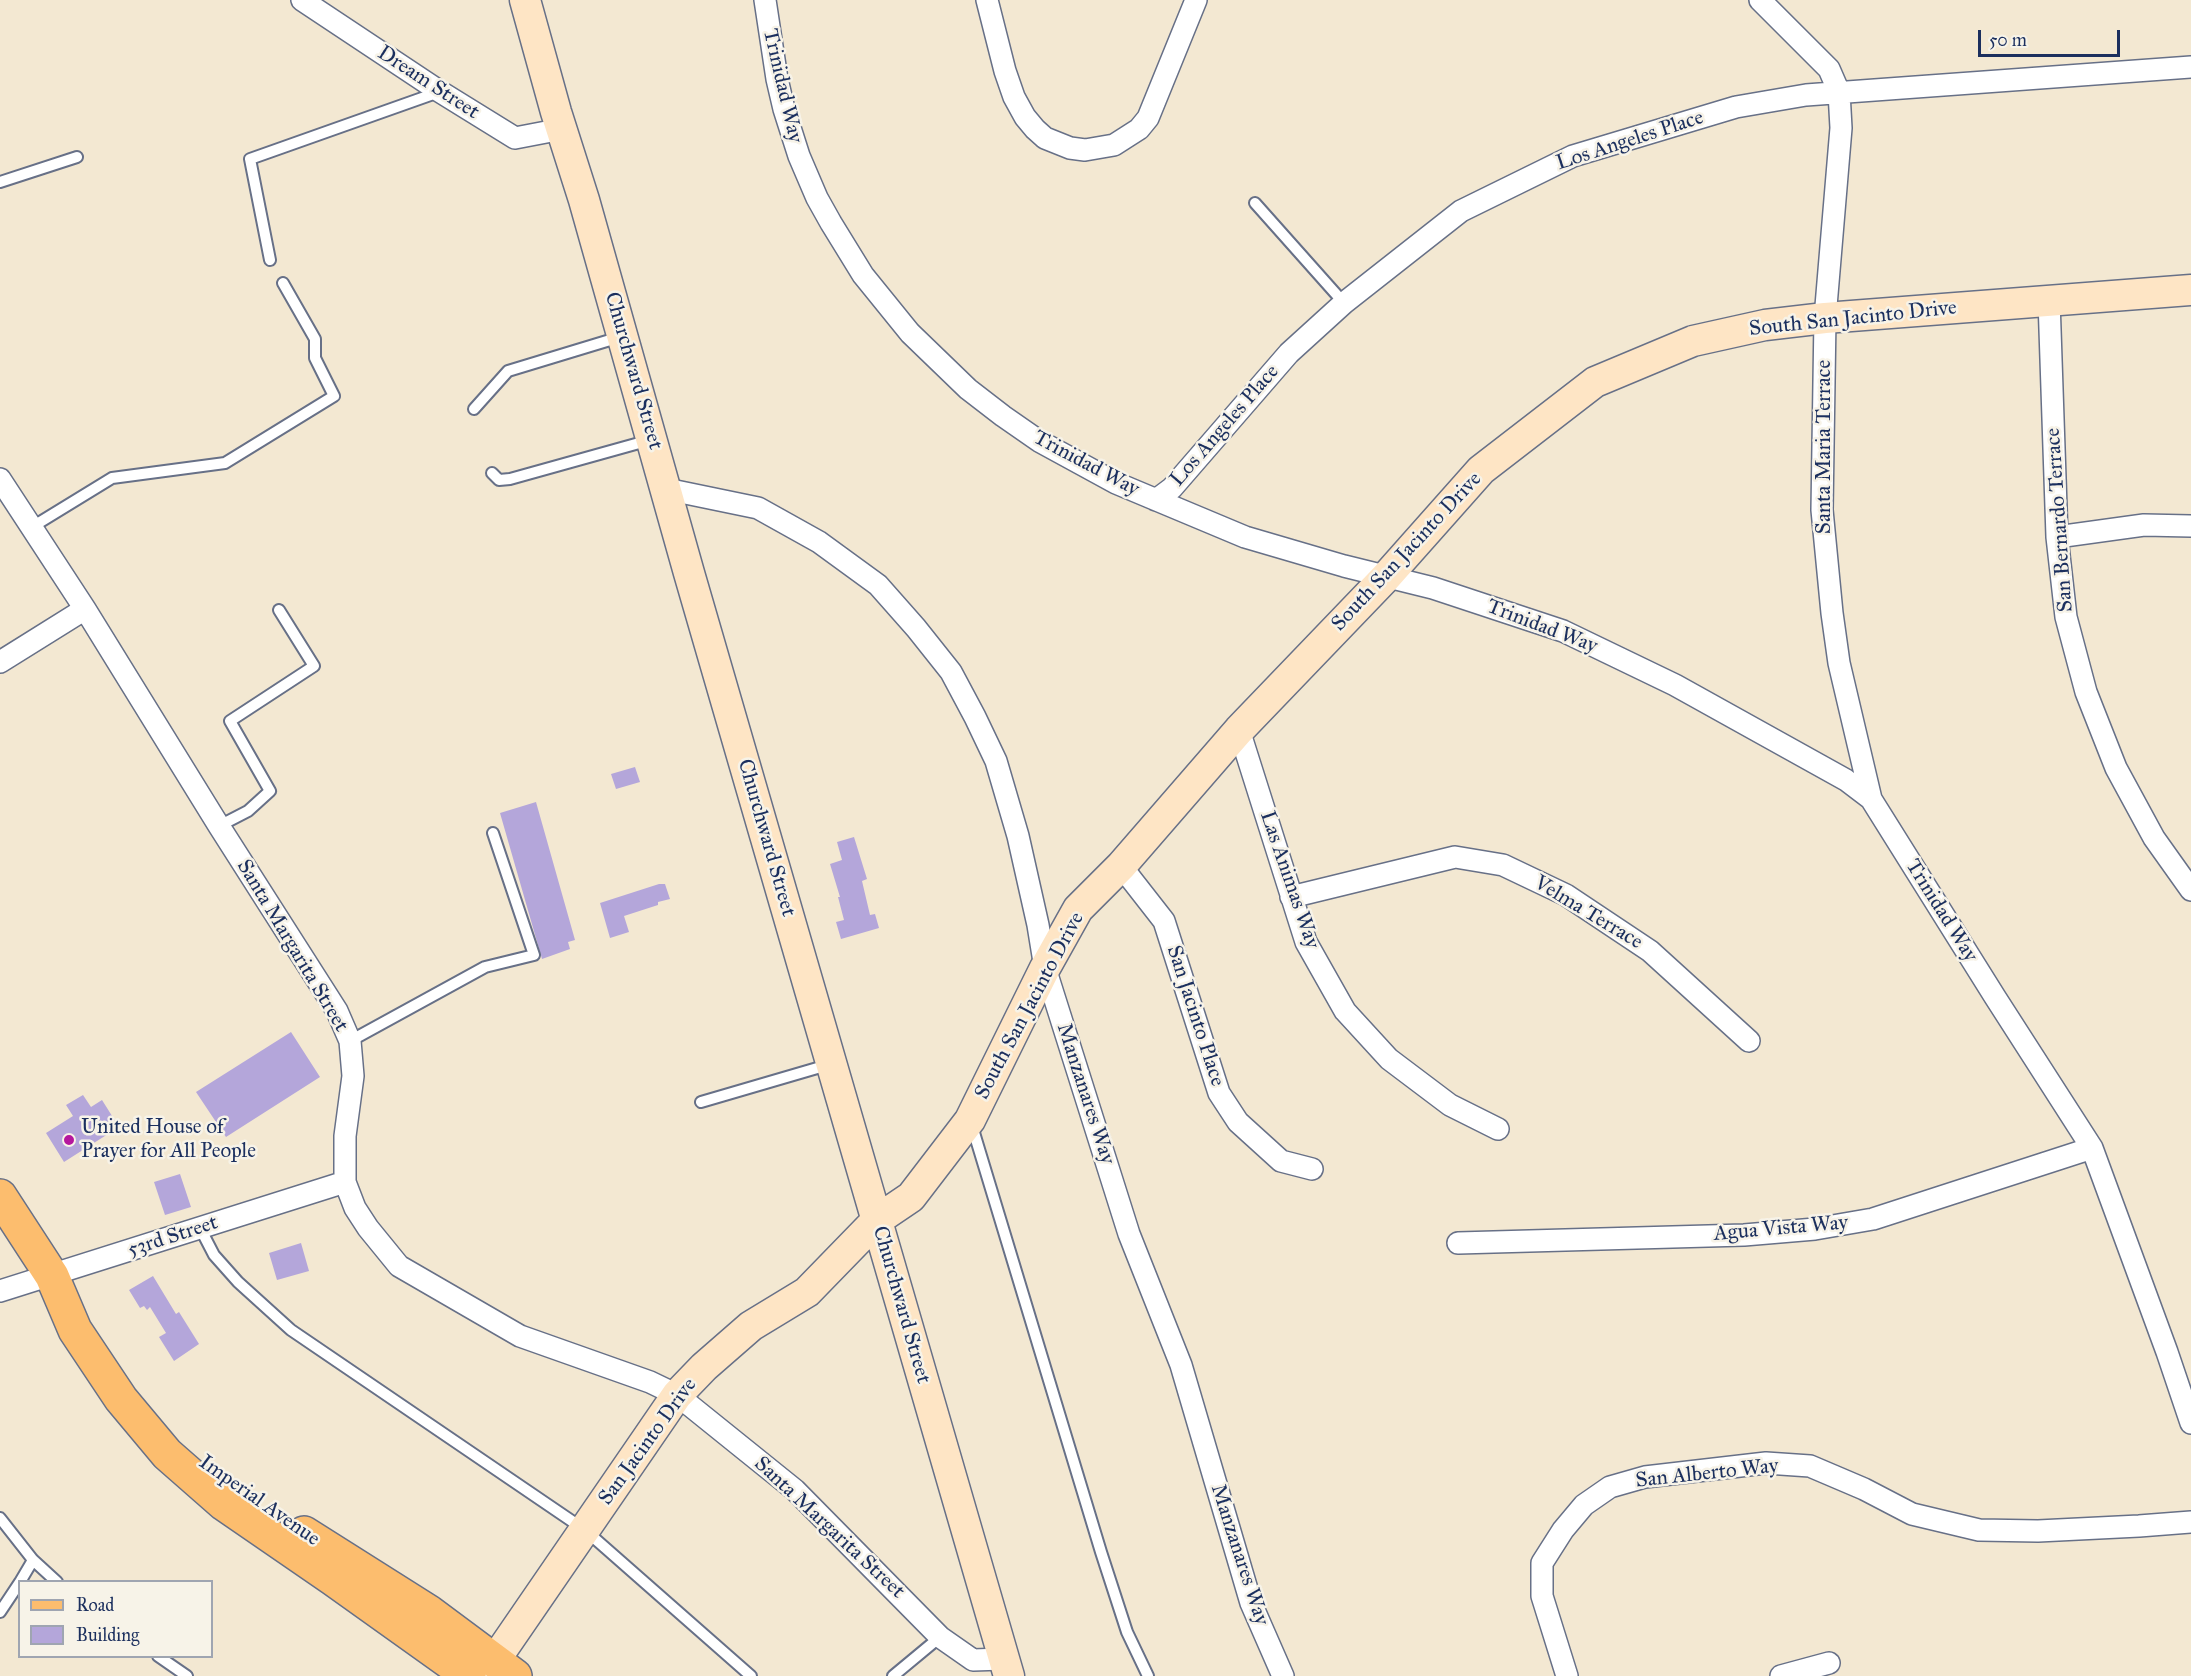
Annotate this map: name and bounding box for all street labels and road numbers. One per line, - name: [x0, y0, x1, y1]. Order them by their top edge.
- street label: Trinidad Way: [757, 26, 807, 146]
- street label: Dream Street: [372, 41, 484, 125]
- street label: Los Angeles Place: [1553, 105, 1707, 177]
- street label: Churchward Street: [598, 289, 668, 453]
- street label: South San Jacinto Drive: [1748, 296, 1958, 342]
- street label: Los Angeles Place: [1165, 360, 1285, 492]
- street label: Santa Maria Terrace: [1812, 360, 1838, 534]
- street label: Trinidad Way: [1029, 426, 1143, 502]
- street label: San Bernardo Terrace: [2041, 427, 2079, 613]
- street label: South San Jacinto Drive: [1327, 467, 1487, 637]
- street label: Trinidad Way: [1483, 594, 1601, 660]
- street label: Churchward Street: [731, 756, 801, 920]
- street label: Las Animas Way: [1254, 808, 1324, 952]
- street label: Santa Margarita Street: [231, 855, 353, 1037]
- street label: Trinidad Way: [1899, 855, 1983, 967]
- street label: Velma Terrace: [1529, 871, 1647, 955]
- street label: South San Jacinto Drive: [970, 908, 1090, 1104]
- street label: San Jacinto Place: [1160, 942, 1230, 1090]
- street label: Manzanares Way: [1050, 1020, 1120, 1168]
- street label: 53rd Street: [125, 1211, 221, 1263]
- street label: Agua Vista Way: [1713, 1211, 1849, 1247]
- street label: Churchward Street: [866, 1223, 936, 1387]
- street label: San Jacinto Drive: [593, 1374, 703, 1510]
- street label: Imperial Avenue: [194, 1450, 324, 1552]
- street label: Santa Margarita Street: [749, 1452, 909, 1604]
- street label: San Alberto Way: [1634, 1454, 1780, 1494]
- street label: Manzanares Way: [1204, 1481, 1274, 1629]

